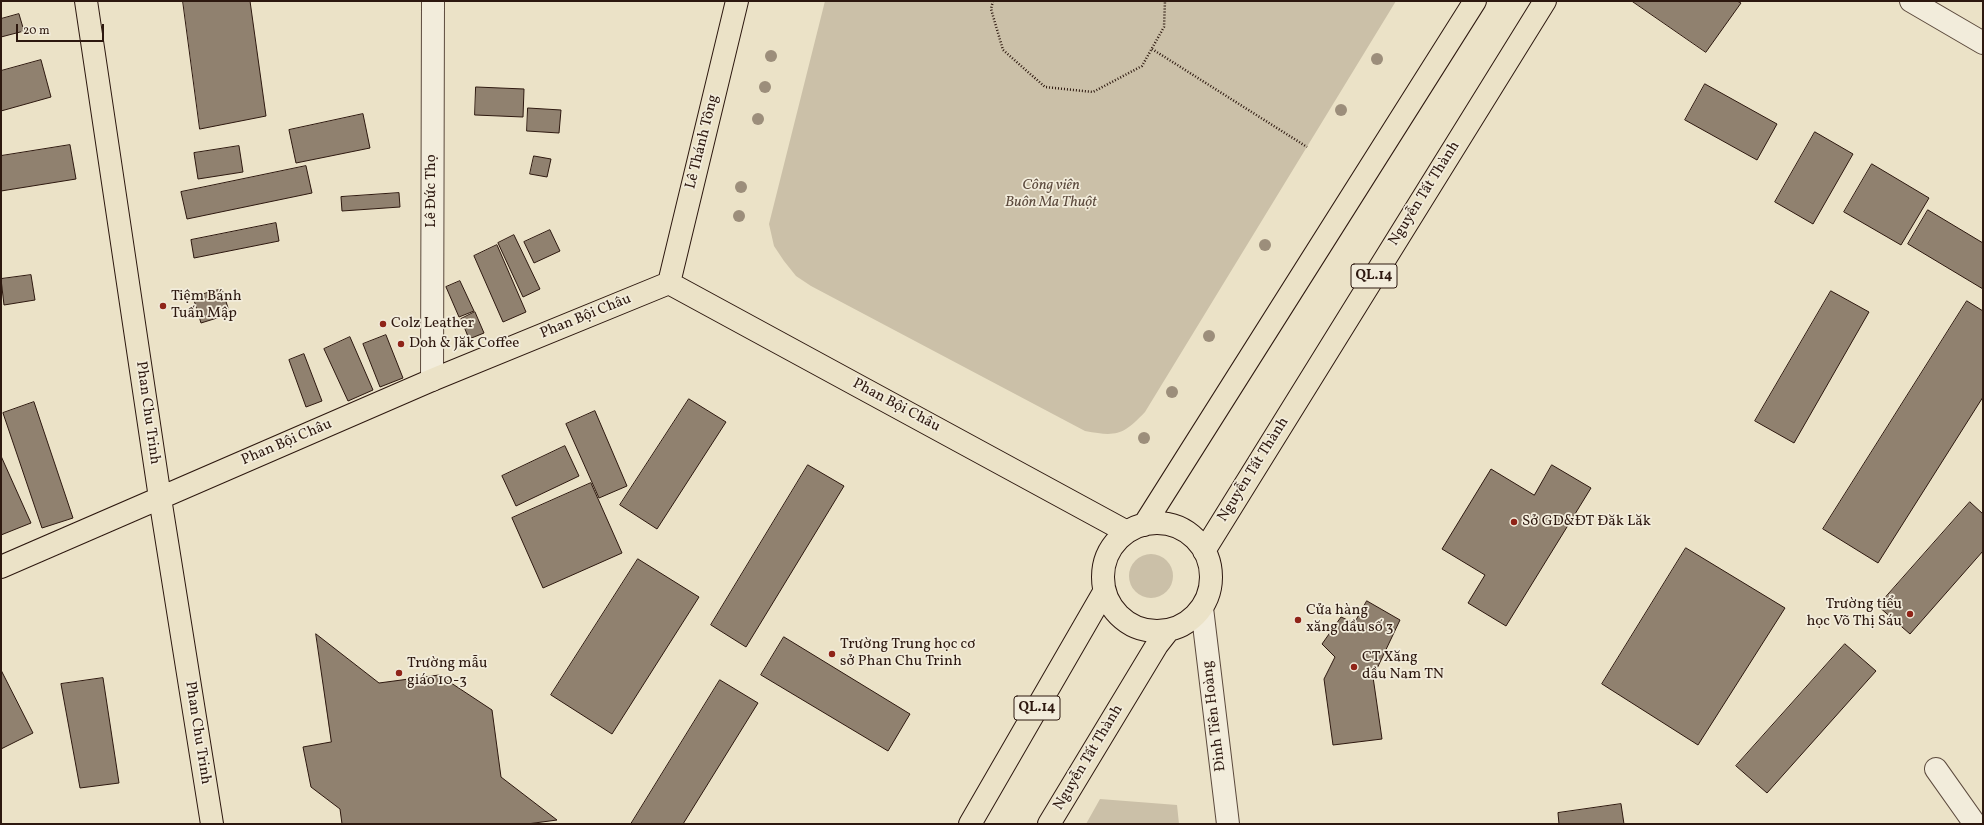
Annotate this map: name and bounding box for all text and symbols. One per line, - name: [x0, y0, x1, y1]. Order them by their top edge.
- scale bar: [18, 16, 106, 42]
- text: 20 m: [23, 23, 50, 39]
- street label: Lê Thánh Tông: [683, 93, 723, 191]
- street label: Nguyễn Tất Thành: [1386, 138, 1464, 250]
- street label: Lê Đức Thọ: [423, 154, 441, 228]
- park label: Công viên Buôn Ma Thuột: [1005, 177, 1097, 212]
- road number: QL.14: [1351, 264, 1397, 288]
- place label: Tiệm Bánh Tuấn Mập: [171, 288, 242, 323]
- street label: Phan Bội Châu: [538, 291, 634, 343]
- marker: Tiệm Bánh Tuấn Mập: [158, 301, 168, 311]
- place label: Colz Leather: [391, 315, 474, 333]
- marker: Colz Leather: [378, 319, 388, 329]
- place label: Doh & Jăk Coffee: [409, 335, 519, 353]
- marker: Doh & Jăk Coffee: [396, 339, 406, 349]
- street label: Phan Chu Trinh: [131, 360, 163, 466]
- street label: Phan Bội Châu: [849, 375, 943, 437]
- street label: Nguyễn Tất Thành: [1215, 414, 1293, 526]
- street label: Phan Bội Châu: [239, 416, 335, 470]
- place label: Sở GD&ĐT Đăk Lăk: [1522, 513, 1651, 531]
- marker: Sở GD&ĐT Đăk Lăk: [1509, 517, 1519, 527]
- place label: Trường tiểu học Võ Thị Sáu: [1806, 596, 1902, 631]
- place label: Cửa hàng xăng dầu số 3: [1306, 602, 1393, 637]
- marker: Trường tiểu học Võ Thị Sáu: [1905, 609, 1915, 619]
- marker: Cửa hàng xăng dầu số 3: [1293, 615, 1303, 625]
- place label: Trường Trung học cơ sở Phan Chu Trinh: [840, 636, 976, 671]
- marker: Trường Trung học cơ sở Phan Chu Trinh: [827, 649, 837, 659]
- place label: CT Xăng dầu Nam TN: [1362, 649, 1444, 684]
- place label: Trường mẫu giáo 10-3: [407, 655, 487, 690]
- street label: Đinh Tiên Hoàng: [1199, 660, 1231, 772]
- marker: CT Xăng dầu Nam TN: [1349, 662, 1359, 672]
- marker: Trường mẫu giáo 10-3: [394, 668, 404, 678]
- street label: Phan Chu Trinh: [180, 680, 214, 786]
- road number: QL.14: [1014, 696, 1060, 720]
- street label: Nguyễn Tất Thành: [1050, 702, 1128, 814]

